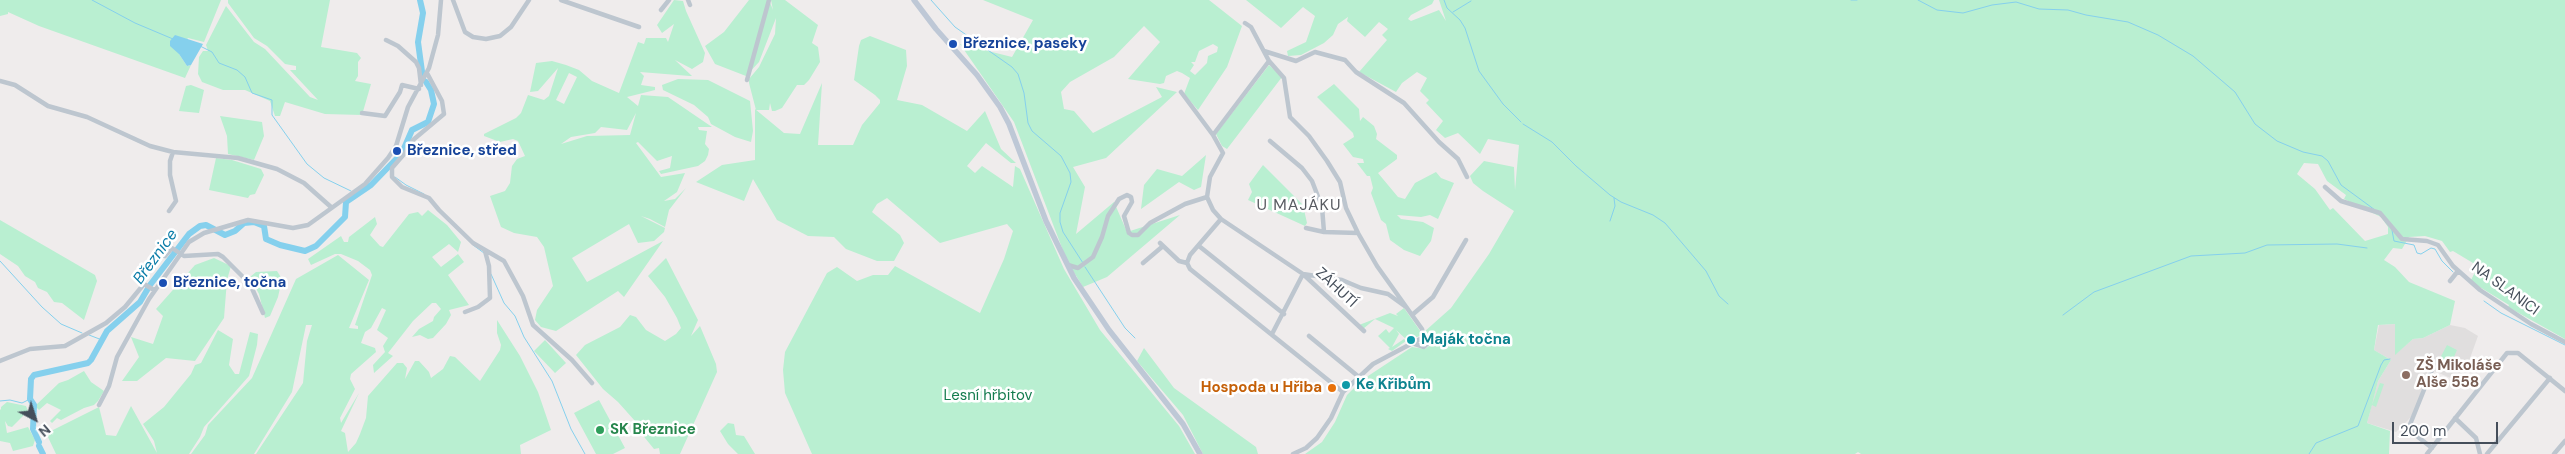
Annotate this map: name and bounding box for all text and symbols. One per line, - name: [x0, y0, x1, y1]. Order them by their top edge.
- place label: Březnice, paseky: [963, 35, 1087, 53]
- marker: Březnice, paseky: [947, 38, 959, 50]
- place label: Březnice, střed: [407, 142, 517, 160]
- marker: Březnice, střed: [391, 145, 403, 157]
- district label: U MAJÁKU: [1256, 196, 1342, 216]
- water label: Březnice: [130, 226, 182, 288]
- street label: NA SLANICI: [2468, 258, 2542, 320]
- street label: ZÁHUTÍ: [1312, 264, 1360, 312]
- place label: Březnice, točna: [173, 274, 286, 292]
- marker: Březnice, točna: [157, 277, 169, 289]
- place label: Maják točna: [1421, 331, 1511, 349]
- marker: Maják točna: [1405, 334, 1417, 346]
- place label: ZŠ Mikoláše Alše 558: [2416, 357, 2502, 392]
- marker: ZŠ Mikoláše Alše 558: [2400, 369, 2412, 381]
- place label: Ke Křibům: [1356, 376, 1431, 394]
- place label: Hospoda u Hřiba: [1201, 379, 1322, 397]
- marker: Ke Křibům: [1340, 379, 1352, 391]
- marker: Hospoda u Hřiba: [1326, 382, 1338, 394]
- park label: Lesní hřbitov: [944, 387, 1032, 405]
- north arrow: [10, 394, 60, 444]
- scale bar: [2395, 412, 2501, 444]
- text: N: [35, 420, 54, 441]
- place label: SK Březnice: [610, 421, 696, 439]
- text: 200 m: [2400, 421, 2446, 441]
- marker: SK Březnice: [594, 424, 606, 436]

